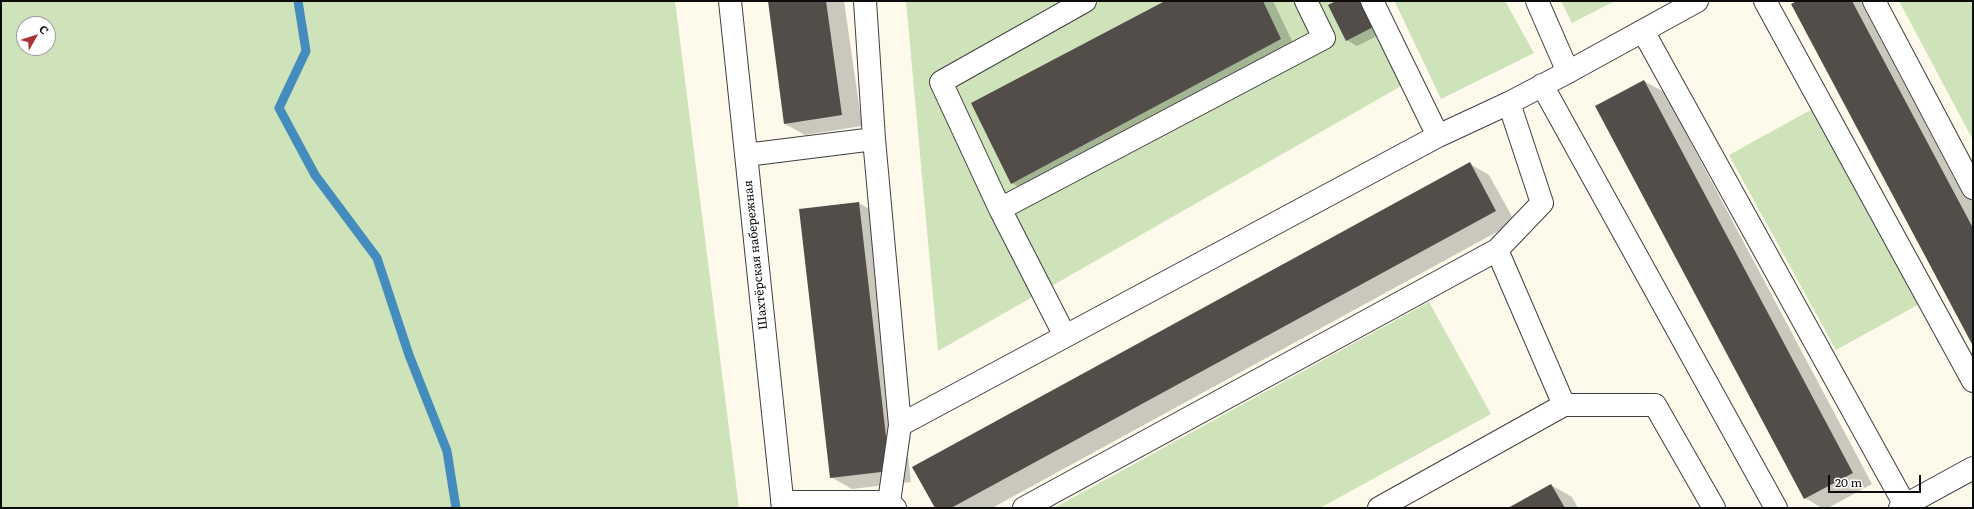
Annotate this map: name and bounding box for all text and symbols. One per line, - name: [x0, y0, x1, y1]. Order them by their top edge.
- north arrow: [16, 16, 56, 56]
- text: С: [36, 21, 53, 37]
- street label: Шахтёрская набережная: [741, 179, 771, 331]
- scale bar: [1830, 467, 1923, 493]
- text: 20 m: [1835, 473, 1862, 491]

